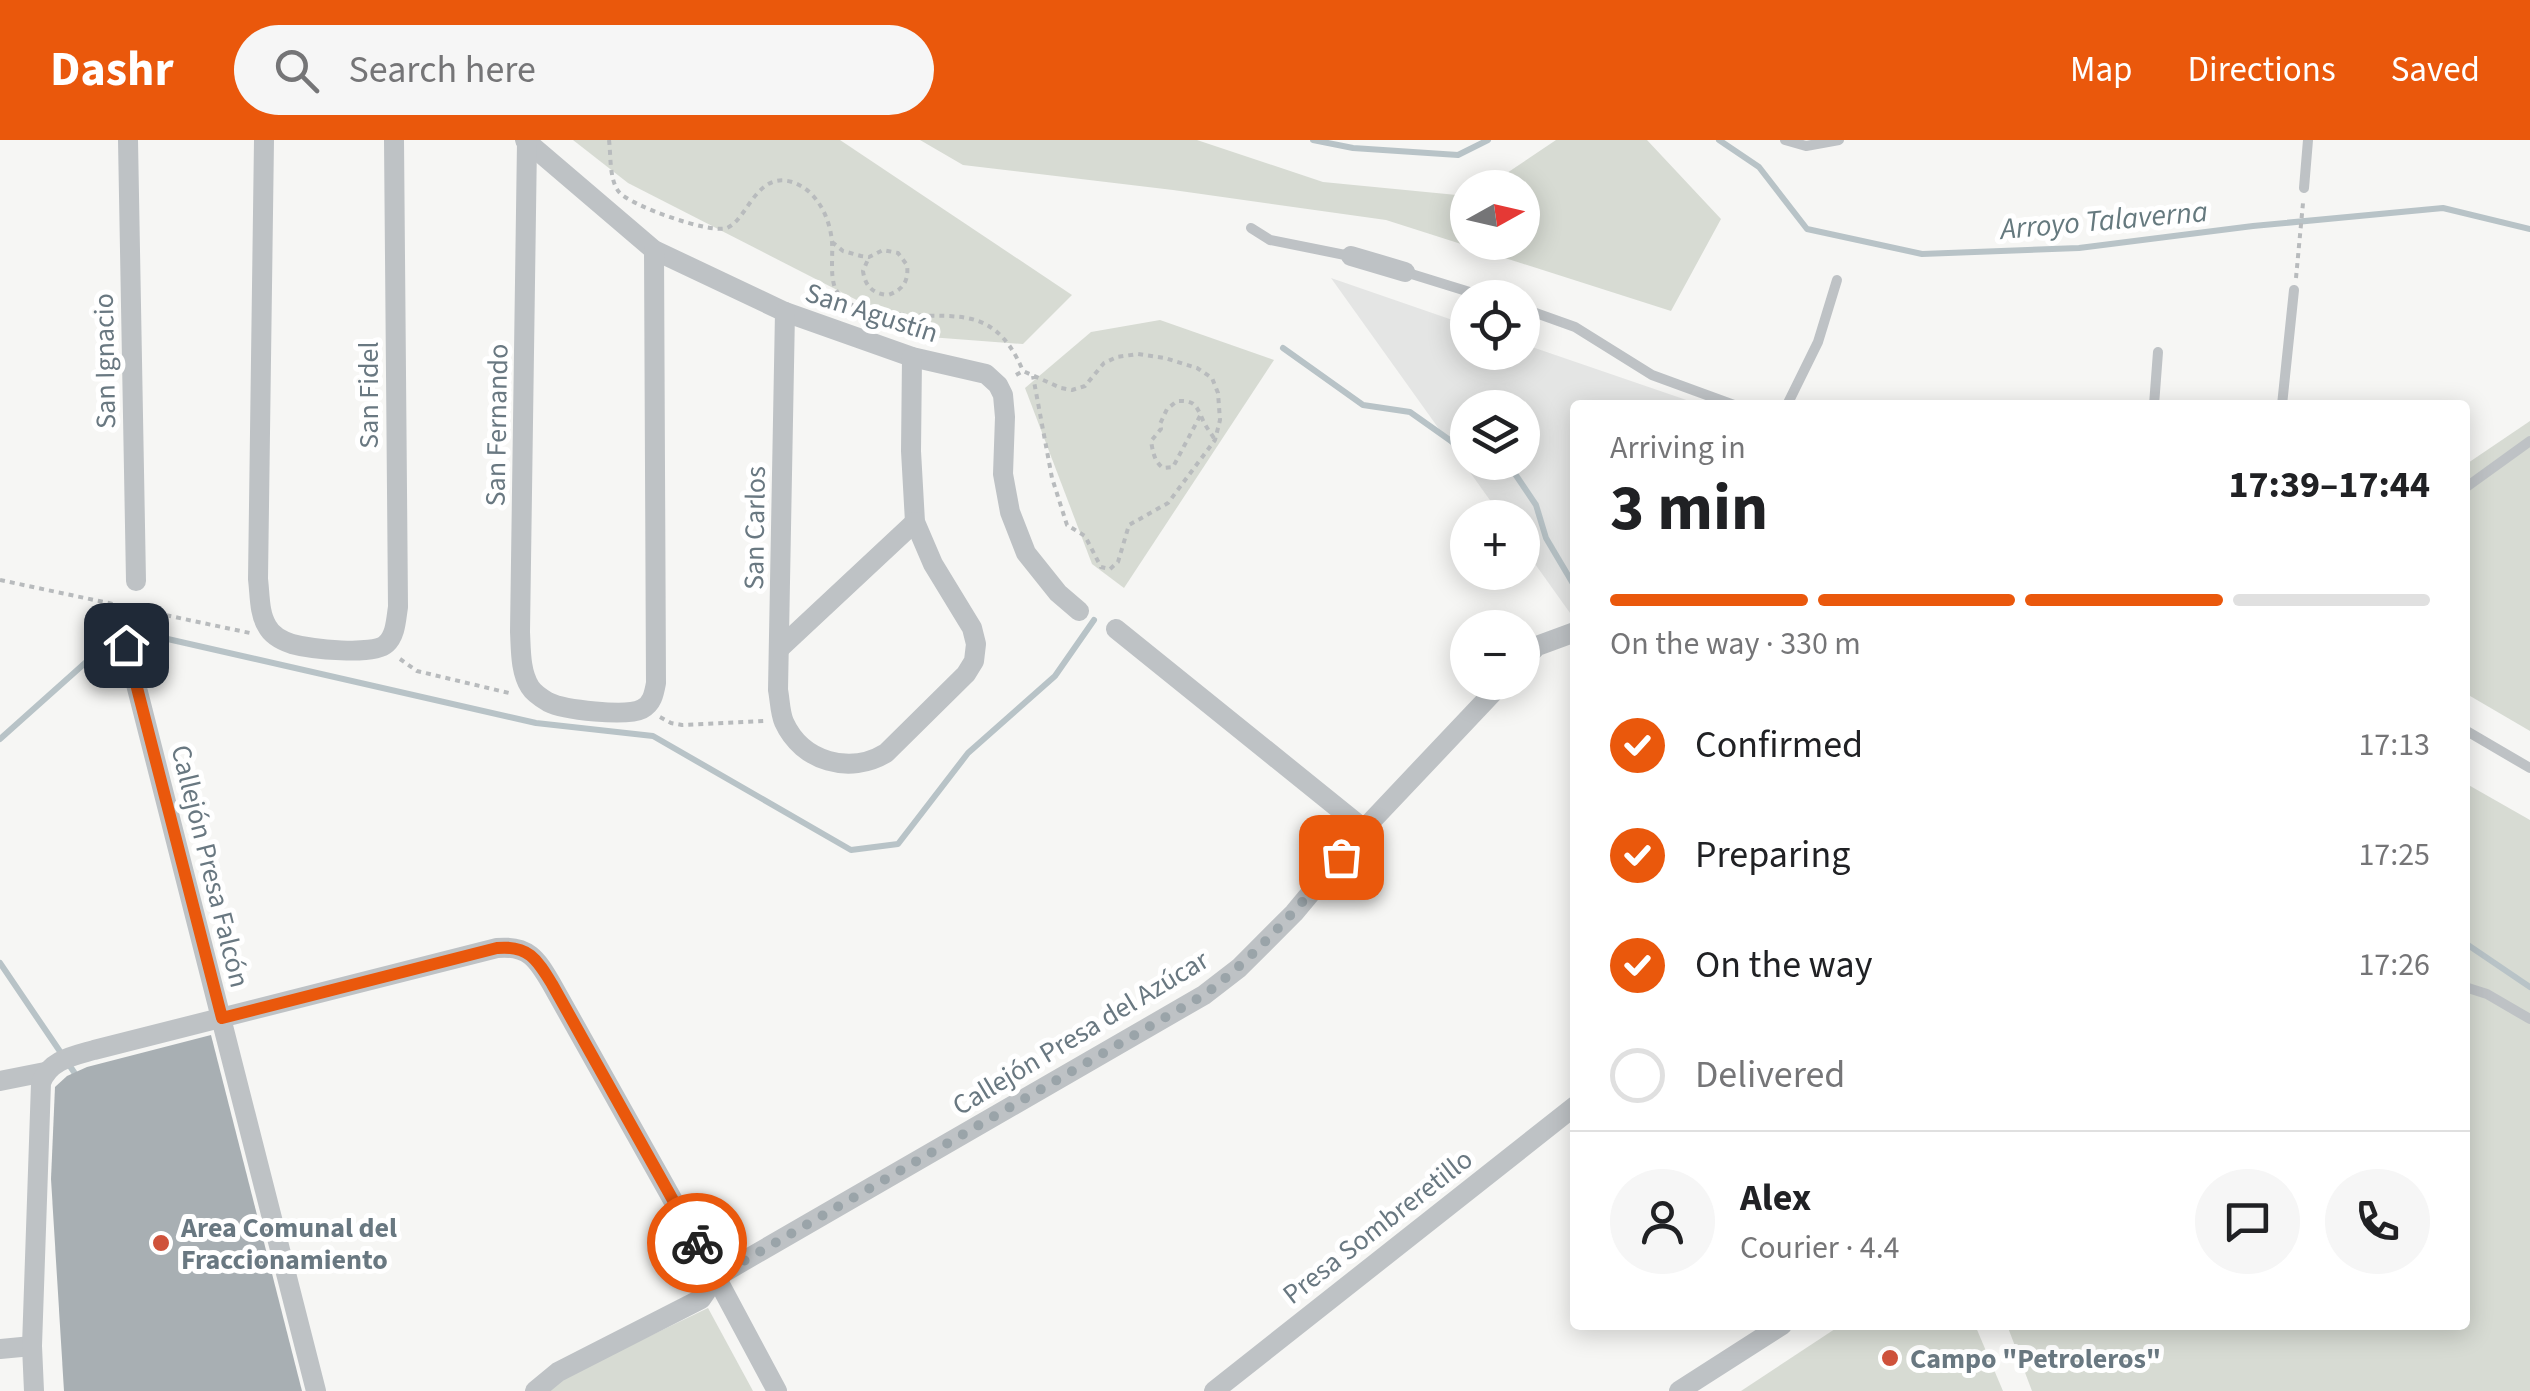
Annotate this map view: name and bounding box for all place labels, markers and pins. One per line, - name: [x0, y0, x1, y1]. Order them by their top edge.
- pin: [84, 603, 169, 688]
- pin: [1299, 815, 1384, 900]
- place label: Area Comunal del Fraccionamiento: [180, 1208, 397, 1280]
- marker: Area Comunal del Fraccionamiento: [150, 1232, 172, 1254]
- place label: Campo "Petroleros": [1910, 1339, 2161, 1379]
- marker: Campo "Petroleros": [1879, 1347, 1901, 1369]

